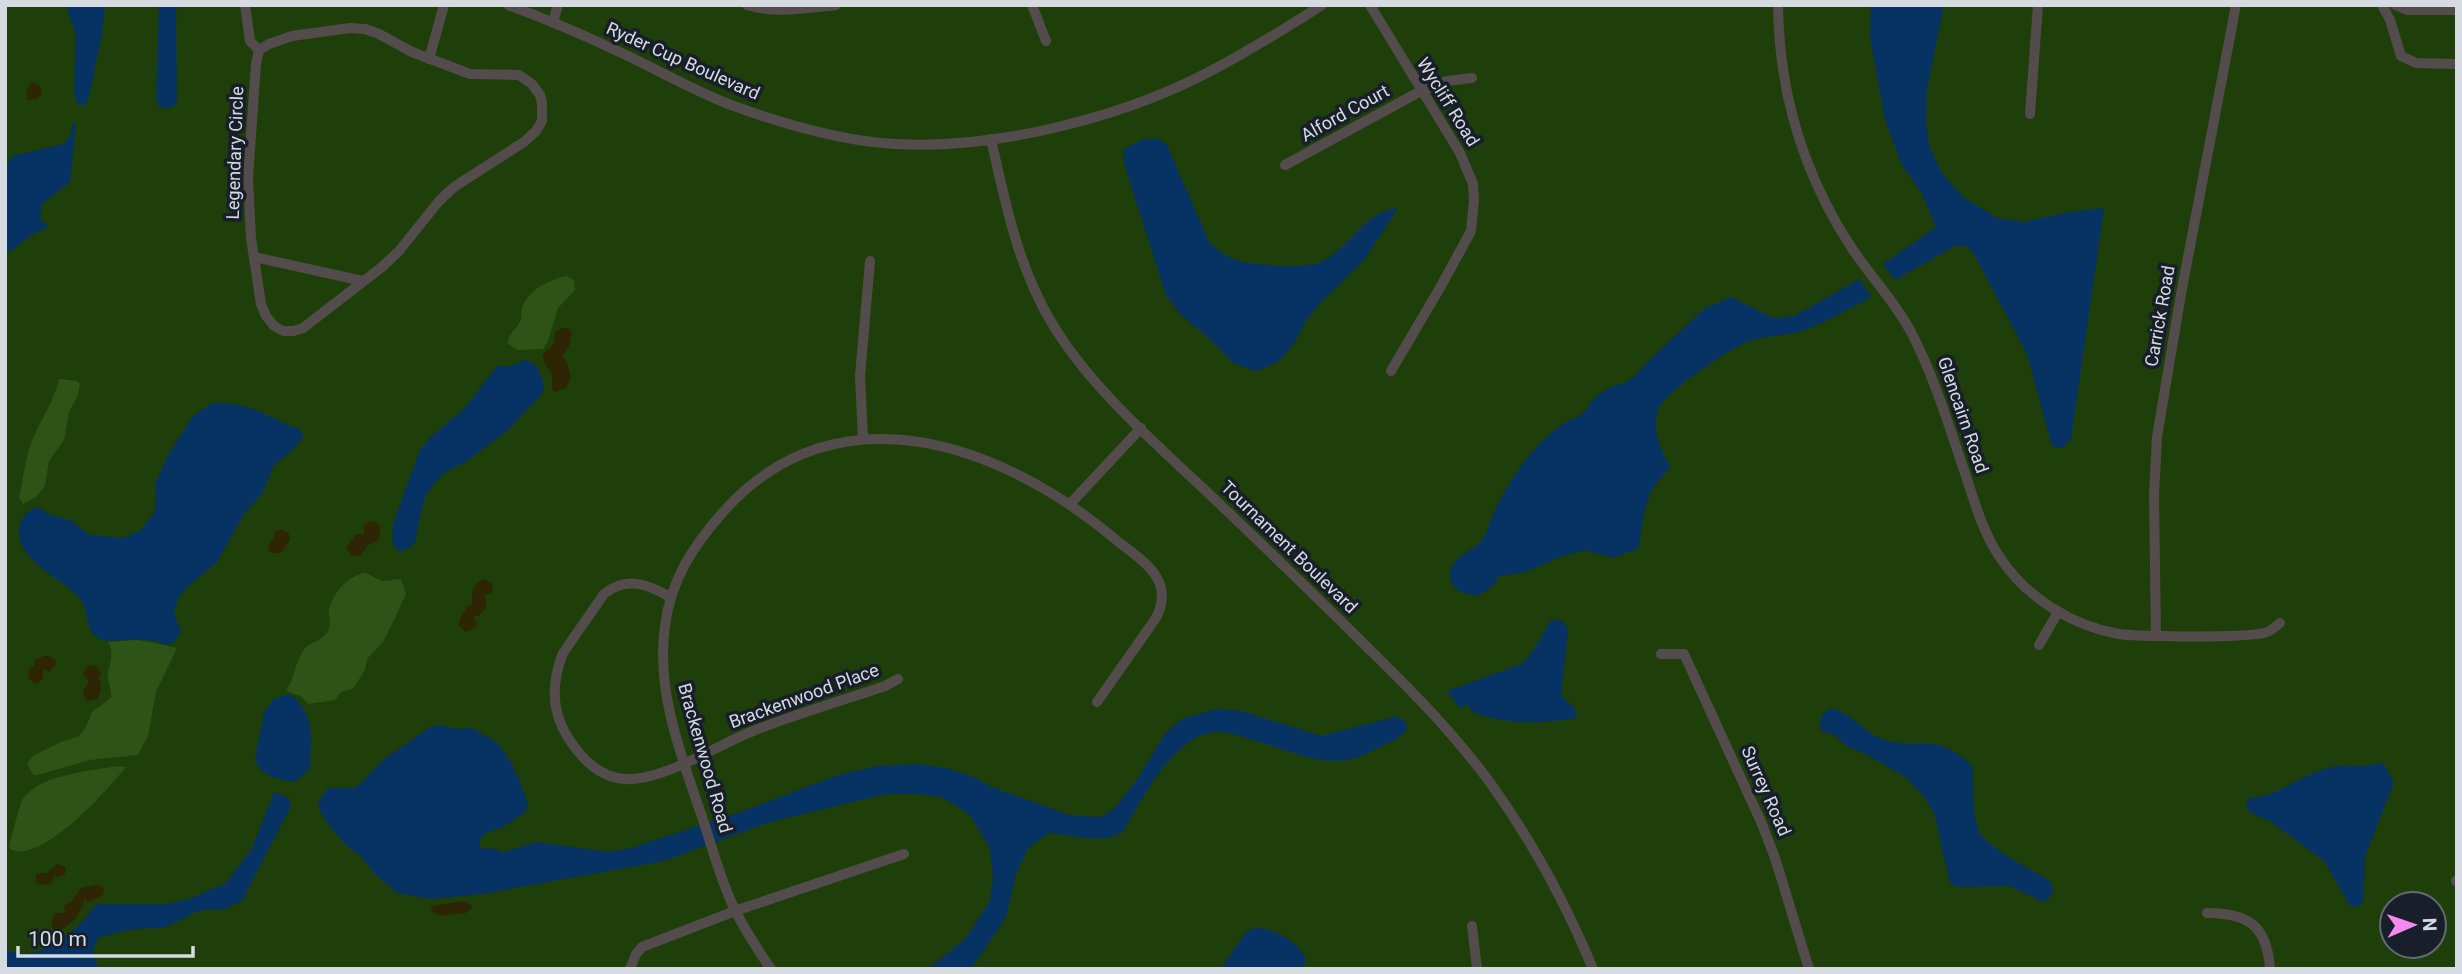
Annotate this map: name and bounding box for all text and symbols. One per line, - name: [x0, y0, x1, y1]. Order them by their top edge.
- street label: Ryder Cup Boulevard: [603, 17, 763, 104]
- street label: Wycliff Road: [1413, 53, 1484, 150]
- street label: Alford Court: [1297, 80, 1393, 145]
- street label: Legendary Circle: [222, 86, 247, 220]
- street label: Carrick Road: [2140, 264, 2179, 368]
- street label: Glencairn Road: [1934, 354, 1993, 476]
- street label: Tournament Boulevard: [1217, 476, 1362, 617]
- street label: Brackenwood Place: [726, 659, 882, 732]
- street label: Brackenwood Road: [674, 681, 737, 835]
- street label: Surrey Road: [1737, 743, 1796, 839]
- north arrow: [2378, 890, 2448, 960]
- scale bar: [18, 914, 192, 958]
- text: N: [2418, 917, 2441, 932]
- text: 100 m: [28, 927, 87, 951]

